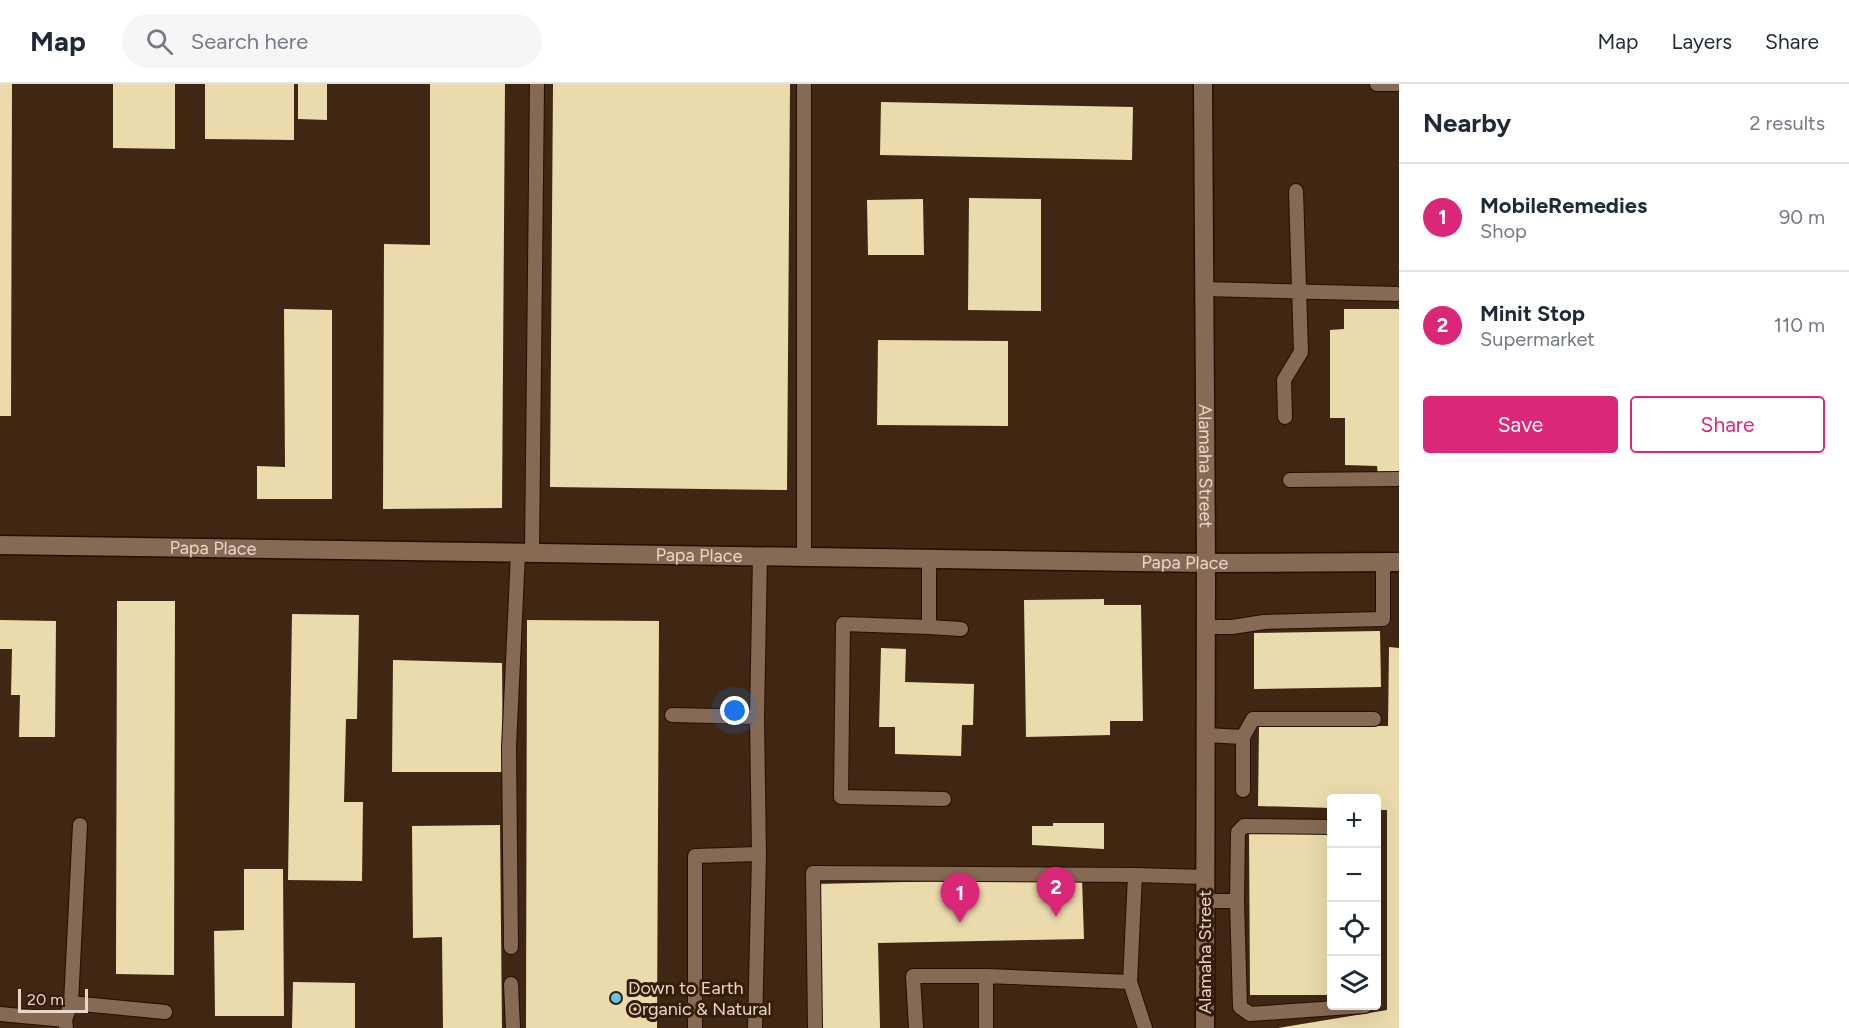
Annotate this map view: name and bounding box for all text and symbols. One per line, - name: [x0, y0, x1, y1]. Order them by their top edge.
- search box: [122, 14, 542, 68]
- text: Map: [30, 24, 86, 58]
- icon: search: [143, 25, 176, 58]
- text: Search here: [191, 28, 308, 55]
- text: Map: [1598, 29, 1638, 54]
- text: Layers: [1671, 29, 1732, 54]
- text: Share: [1765, 29, 1819, 54]
- text: Nearby: [1423, 107, 1511, 139]
- text: 2 results: [1749, 111, 1825, 135]
- text: MobileRemedies: [1480, 192, 1647, 219]
- text: 1: [1438, 205, 1447, 229]
- text: 90 m: [1779, 205, 1825, 229]
- text: Shop: [1480, 219, 1527, 243]
- text: Minit Stop: [1480, 300, 1585, 327]
- text: 2: [1437, 313, 1448, 337]
- text: 110 m: [1774, 313, 1825, 337]
- text: Supermarket: [1480, 327, 1595, 351]
- button: Save: [1423, 396, 1618, 453]
- button: Share: [1630, 396, 1825, 453]
- street label: Alamaha Street: [1194, 404, 1217, 528]
- street label: Papa Place: [169, 537, 257, 560]
- street label: Papa Place: [655, 544, 743, 567]
- street label: Papa Place: [1141, 551, 1229, 574]
- your location: [720, 696, 749, 725]
- map controls: [1327, 794, 1381, 1010]
- button: +: [1327, 794, 1381, 848]
- button: −: [1327, 848, 1381, 902]
- pin: 2: [1036, 868, 1076, 917]
- pin: 1: [940, 874, 980, 923]
- street label: Alamaha Street: [1194, 890, 1216, 1014]
- button: locate: [1327, 902, 1381, 956]
- button: layers: [1327, 956, 1381, 1010]
- place label: Down to Earth Organic & Natural: [628, 977, 771, 1020]
- scale bar: [18, 986, 88, 1014]
- text: 20 m: [27, 990, 64, 1009]
- marker: Down to Earth Organic & Natural: [609, 991, 623, 1005]

